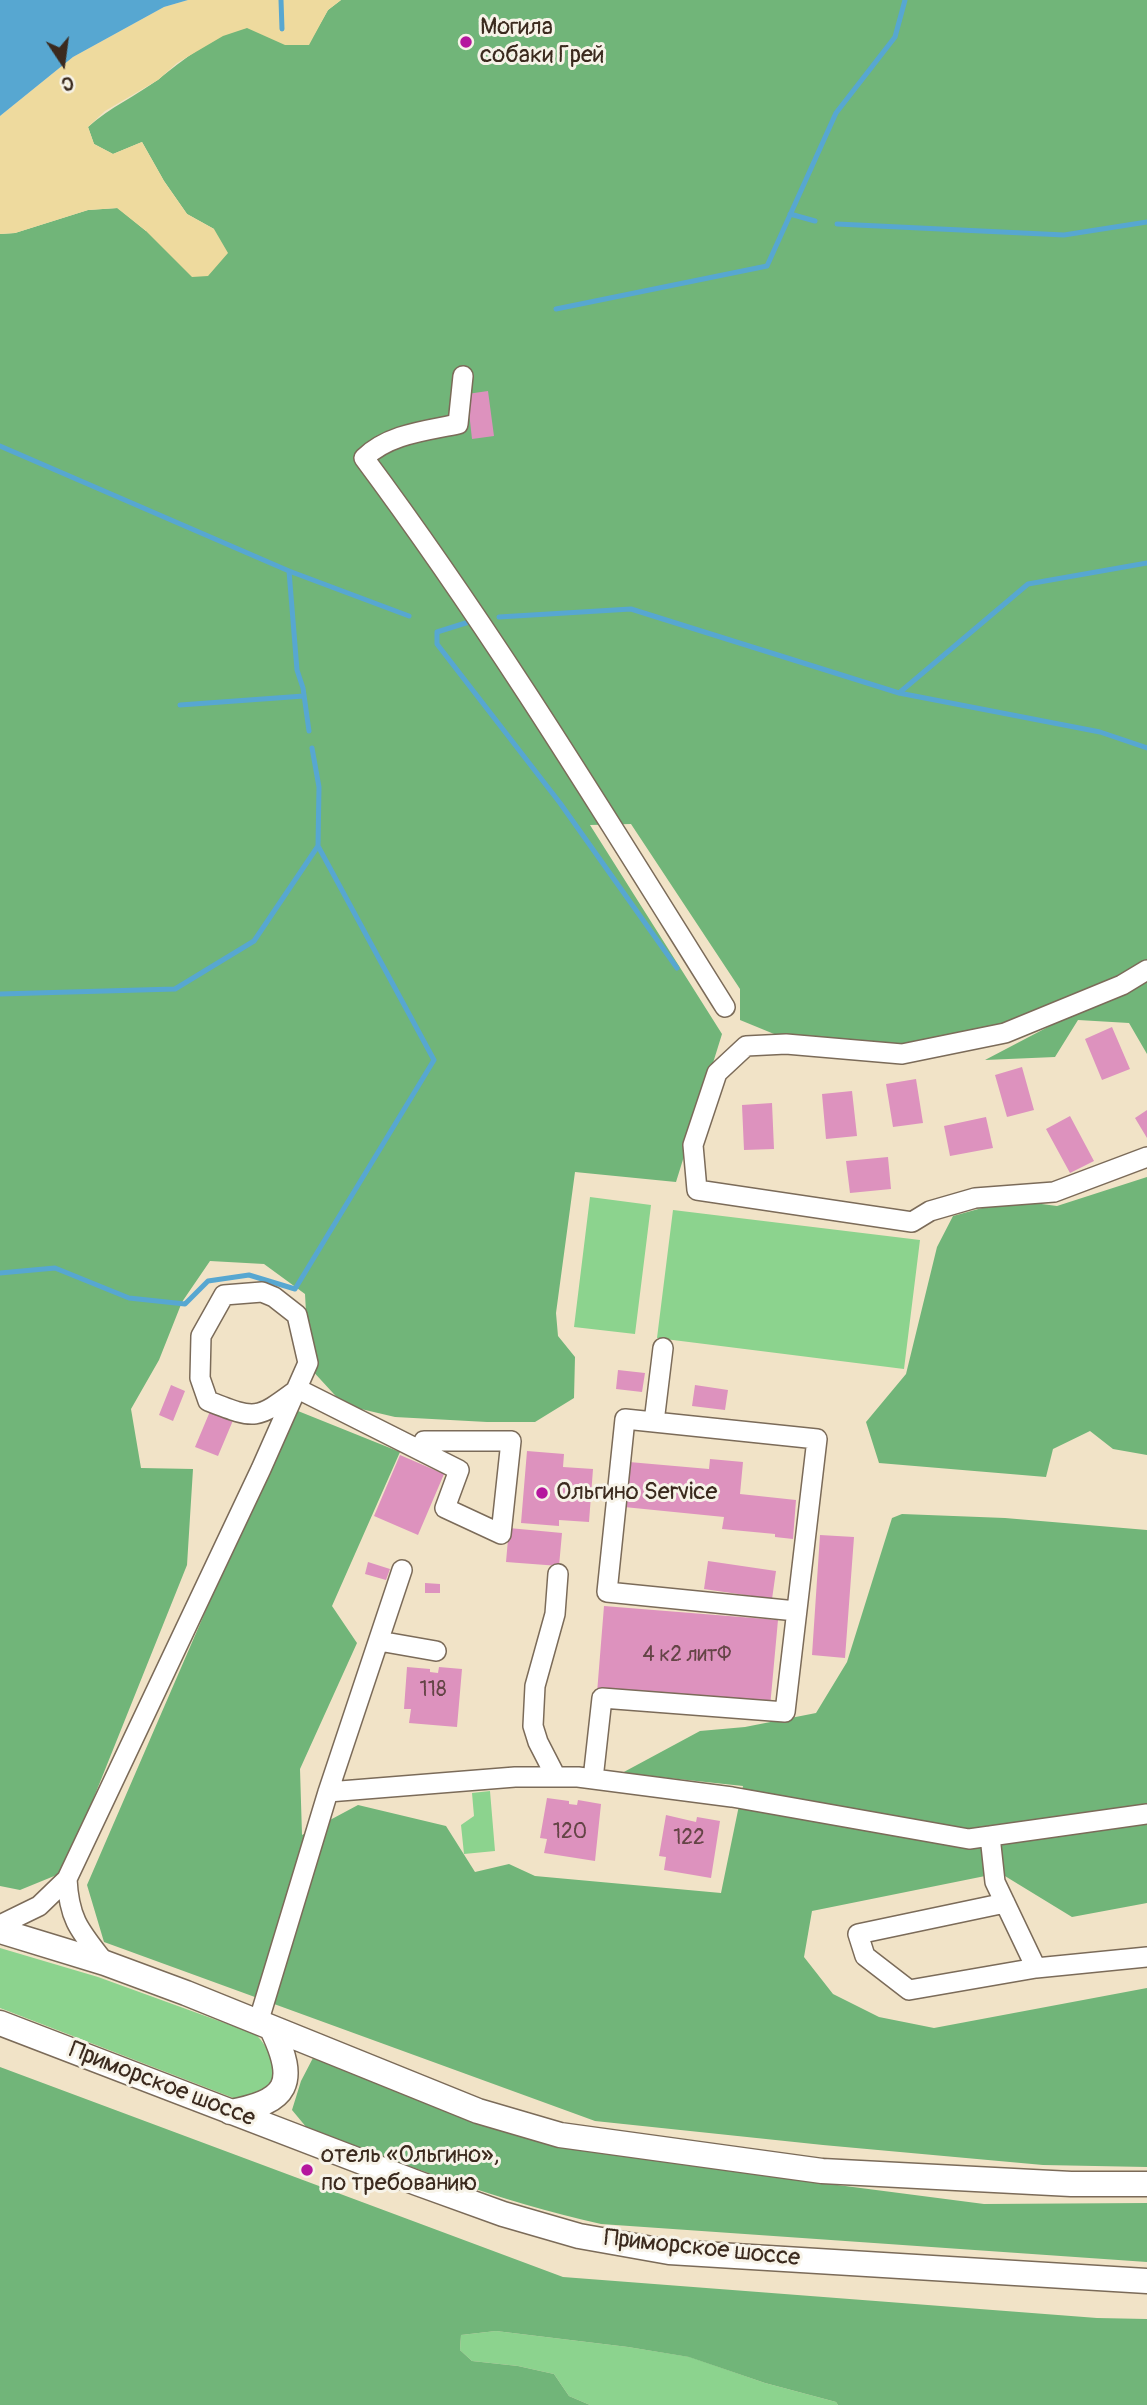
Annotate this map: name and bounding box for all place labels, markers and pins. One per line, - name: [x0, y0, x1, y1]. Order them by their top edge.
- place label: Могила собаки Грей: [480, 14, 604, 70]
- marker: Могила собаки Грей: [458, 34, 474, 50]
- place label: Ольгино Service: [556, 1479, 717, 1507]
- marker: Ольгино Service: [534, 1485, 550, 1501]
- place label: отель «Ольгино», по требованию: [321, 2142, 499, 2198]
- marker: отель «Ольгино», по требованию: [299, 2162, 315, 2178]

